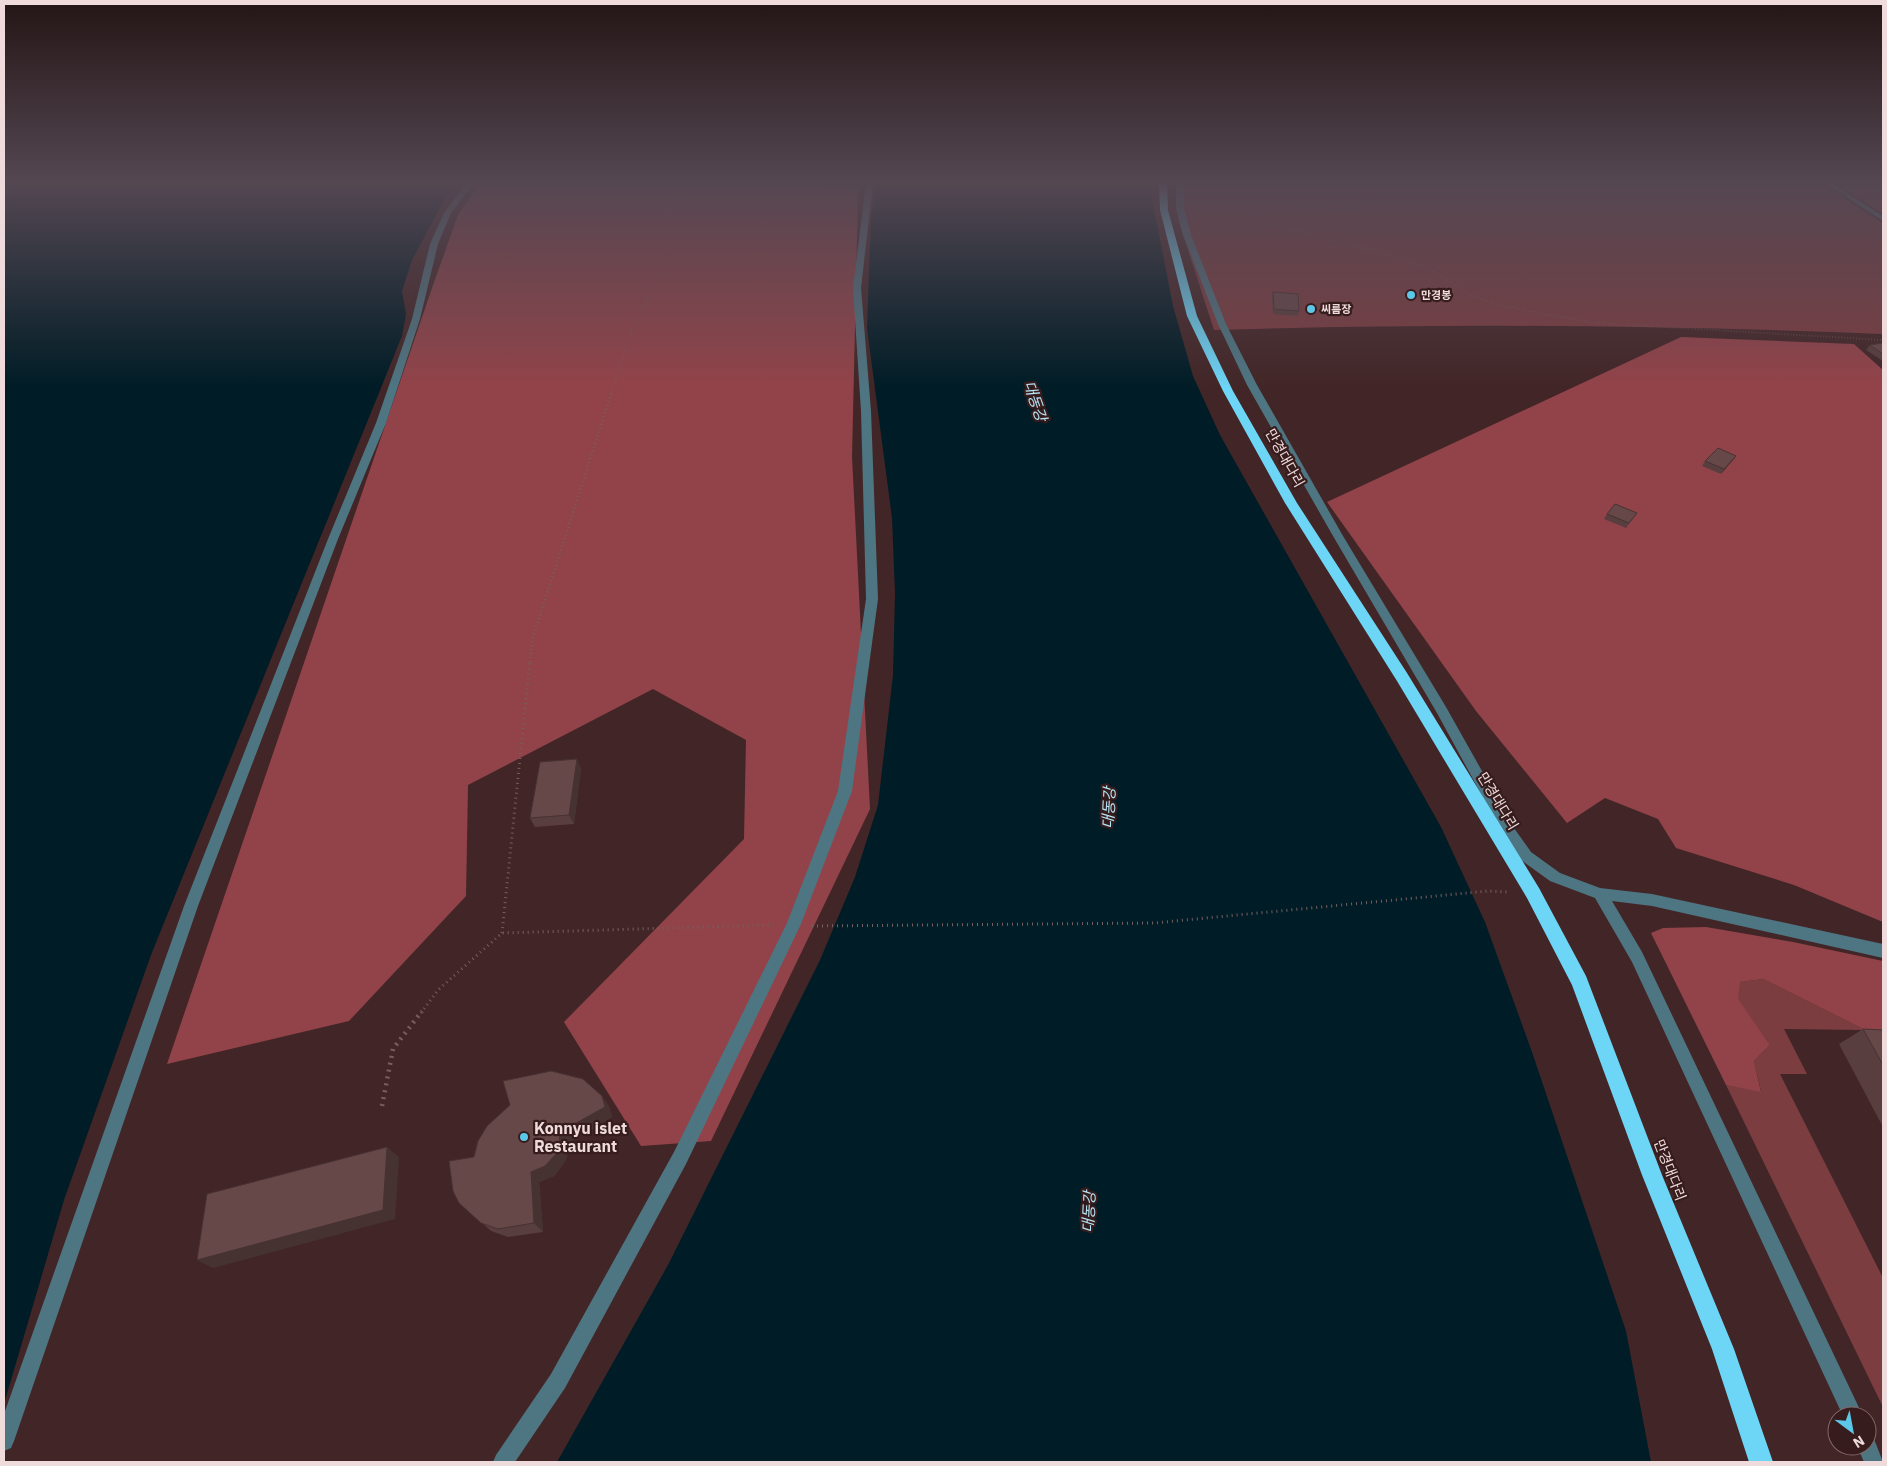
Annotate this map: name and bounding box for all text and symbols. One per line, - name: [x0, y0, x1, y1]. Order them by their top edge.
- place label: 만경봉: [1421, 288, 1451, 302]
- marker: 만경봉: [1405, 289, 1417, 301]
- place label: 씨름장: [1321, 302, 1351, 316]
- marker: 씨름장: [1305, 303, 1317, 315]
- water label: 대동강: [1020, 378, 1052, 426]
- street label: 만경대다리: [1262, 425, 1308, 491]
- street label: 만경대다리: [1474, 769, 1522, 833]
- water label: 대동강: [1098, 785, 1119, 829]
- place label: Konnyu islet Restaurant: [534, 1118, 627, 1156]
- marker: Konnyu islet Restaurant: [518, 1131, 530, 1143]
- street label: 만경대다리: [1650, 1137, 1690, 1203]
- water label: 대동강: [1078, 1189, 1099, 1233]
- north arrow: [1827, 1406, 1877, 1456]
- text: N: [1850, 1432, 1868, 1452]

